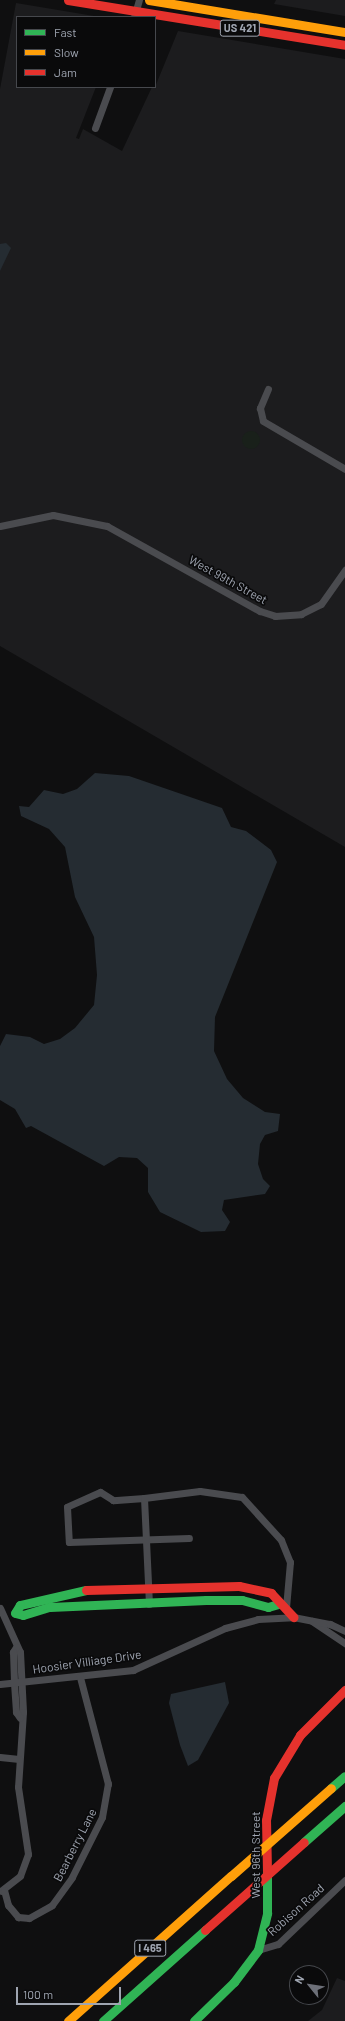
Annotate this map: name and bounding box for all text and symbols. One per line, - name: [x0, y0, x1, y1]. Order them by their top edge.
- legend: [16, 16, 156, 88]
- road number: US 421: [219, 19, 261, 37]
- text: Fast: [54, 25, 77, 39]
- text: Slow: [54, 45, 79, 59]
- text: Jam: [54, 65, 77, 79]
- street label: West 99th Street: [186, 553, 270, 607]
- street label: Hoosier Villiage Drive: [32, 1647, 142, 1677]
- street label: Bearberry Lane: [50, 1806, 100, 1884]
- street label: West 96th Street: [249, 1811, 263, 1899]
- street label: Robison Road: [265, 1881, 327, 1939]
- road number: I 465: [134, 1939, 166, 1957]
- north arrow: [289, 1965, 329, 2005]
- text: N: [292, 1973, 306, 1986]
- scale bar: [18, 1979, 123, 2005]
- text: 100 m: [23, 1987, 53, 2001]

